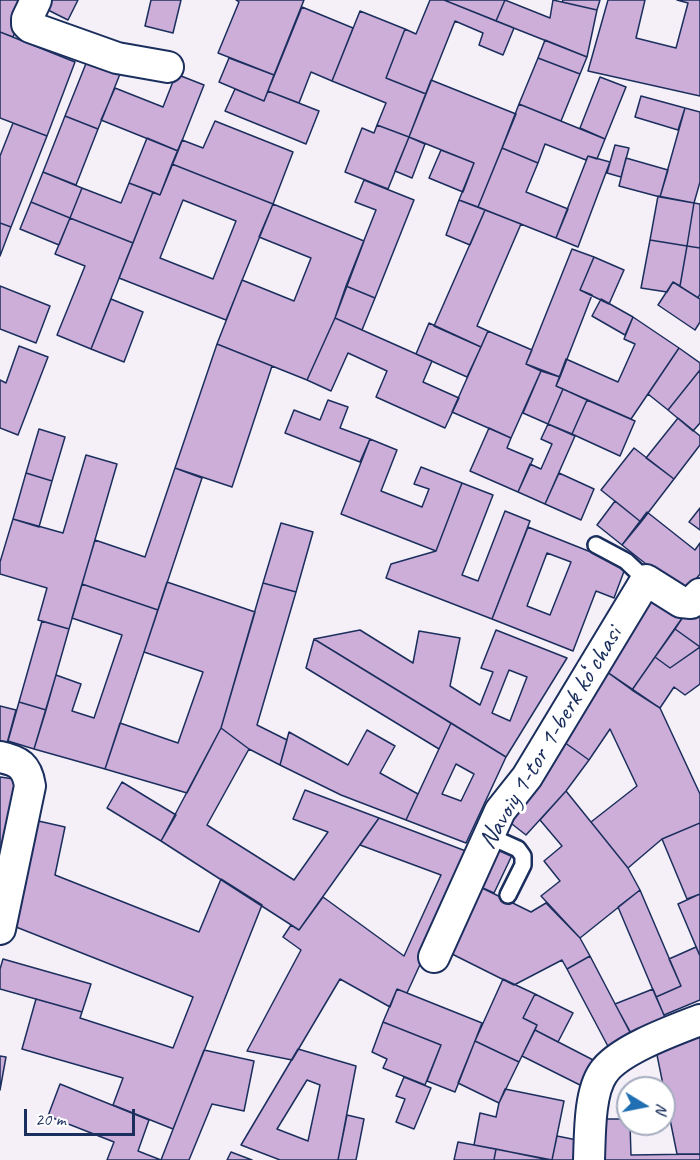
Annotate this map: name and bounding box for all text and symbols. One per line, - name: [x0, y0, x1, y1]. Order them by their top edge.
- street label: Navoiy 1-tor 1-berk koʻchasi: [472, 621, 630, 855]
- north arrow: [616, 1076, 676, 1136]
- scale bar: [27, 1097, 138, 1135]
- text: N: [651, 1102, 672, 1115]
- text: 20 m: [35, 1108, 66, 1130]

